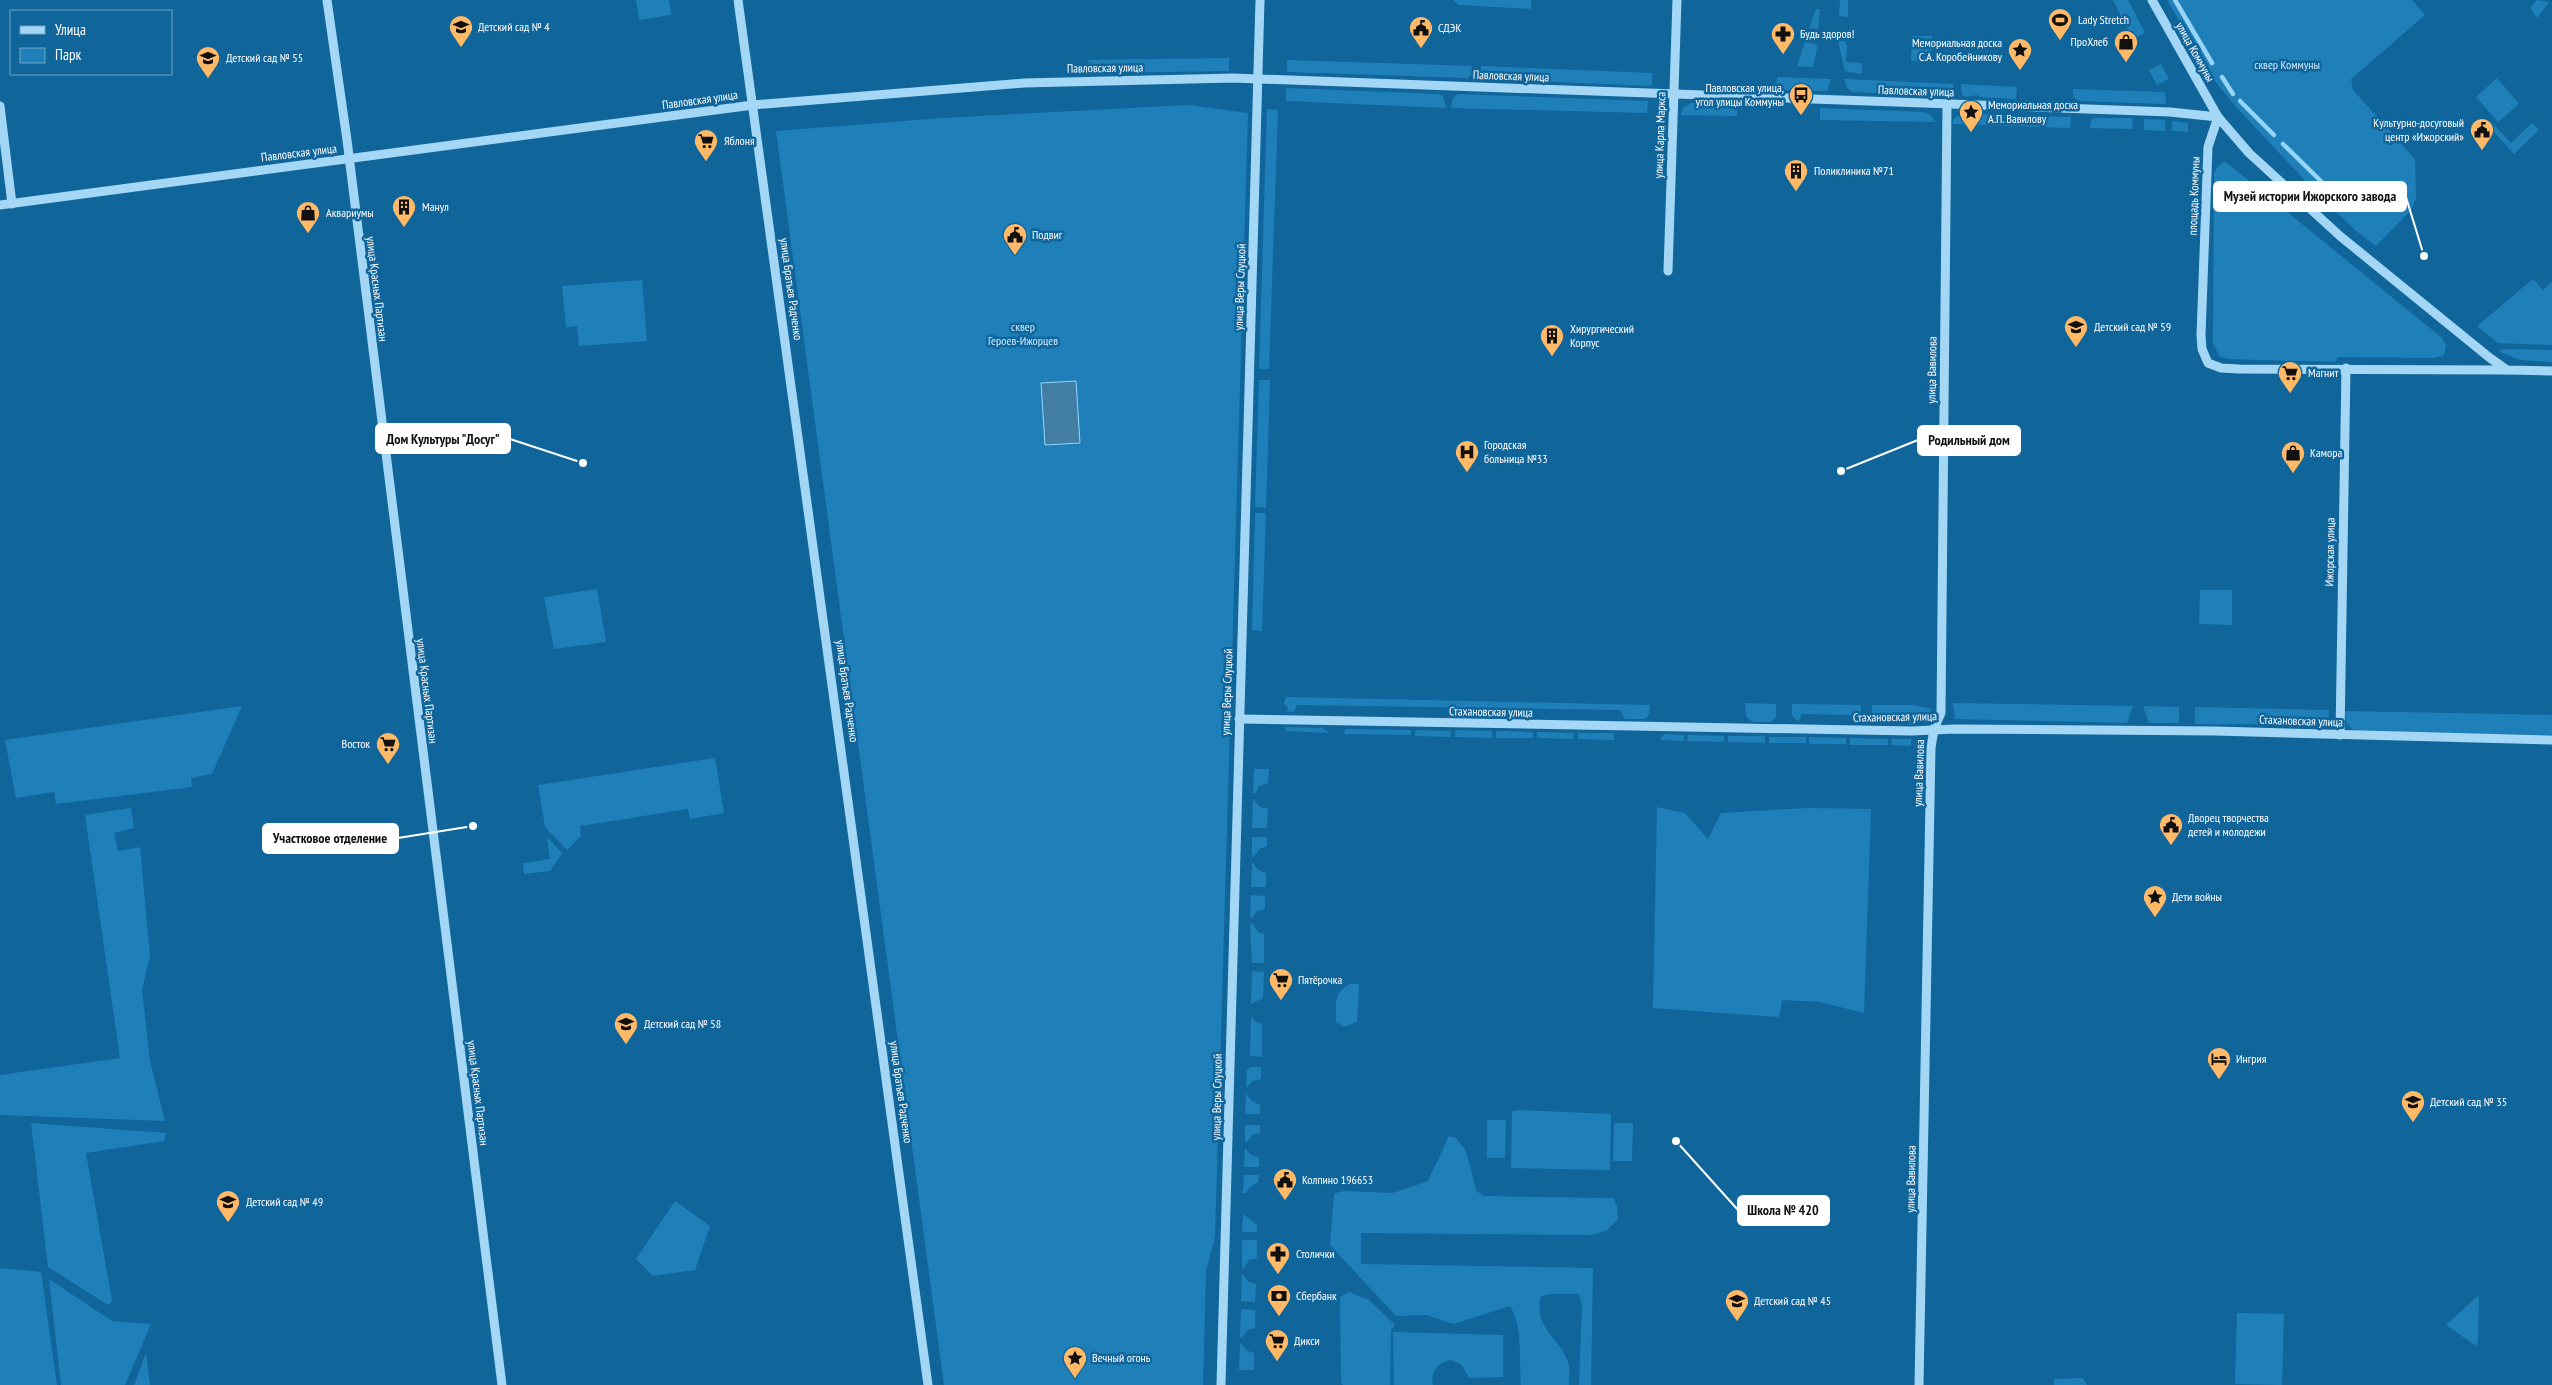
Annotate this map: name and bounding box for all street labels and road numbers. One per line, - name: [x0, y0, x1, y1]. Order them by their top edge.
- street label: улица Коммуны: [2173, 19, 2218, 84]
- street label: Павловская улица: [1067, 59, 1143, 76]
- street label: Павловская улица: [1473, 67, 1550, 84]
- street label: Павловская улица: [1878, 82, 1955, 99]
- street label: Павловская улица: [661, 87, 739, 112]
- street label: улица Карла Маркса: [1650, 91, 1669, 179]
- street label: Павловская улица: [260, 140, 338, 165]
- street label: площадь Коммуны: [2185, 156, 2202, 236]
- street label: улица Красных Партизан: [364, 236, 391, 342]
- street label: улица Братьев Радченко: [777, 237, 806, 341]
- street label: улица Веры Слуцкой: [1230, 243, 1249, 331]
- street label: улица Вавилова: [1923, 336, 1940, 404]
- street label: Ижорская улица: [2321, 517, 2338, 586]
- street label: улица Красных Партизан: [414, 638, 441, 744]
- street label: улица Братьев Радченко: [833, 639, 862, 743]
- street label: улица Веры Слуцкой: [1217, 648, 1236, 736]
- street label: Стахановская улица: [1449, 703, 1533, 720]
- street label: Стахановская улица: [1853, 708, 1937, 725]
- street label: Стахановская улица: [2259, 712, 2343, 729]
- street label: улица Вавилова: [1910, 739, 1927, 807]
- street label: улица Красных Партизан: [465, 1040, 492, 1146]
- street label: улица Братьев Радченко: [887, 1040, 916, 1144]
- street label: улица Веры Слуцкой: [1208, 1053, 1225, 1140]
- street label: улица Вавилова: [1902, 1145, 1919, 1213]

